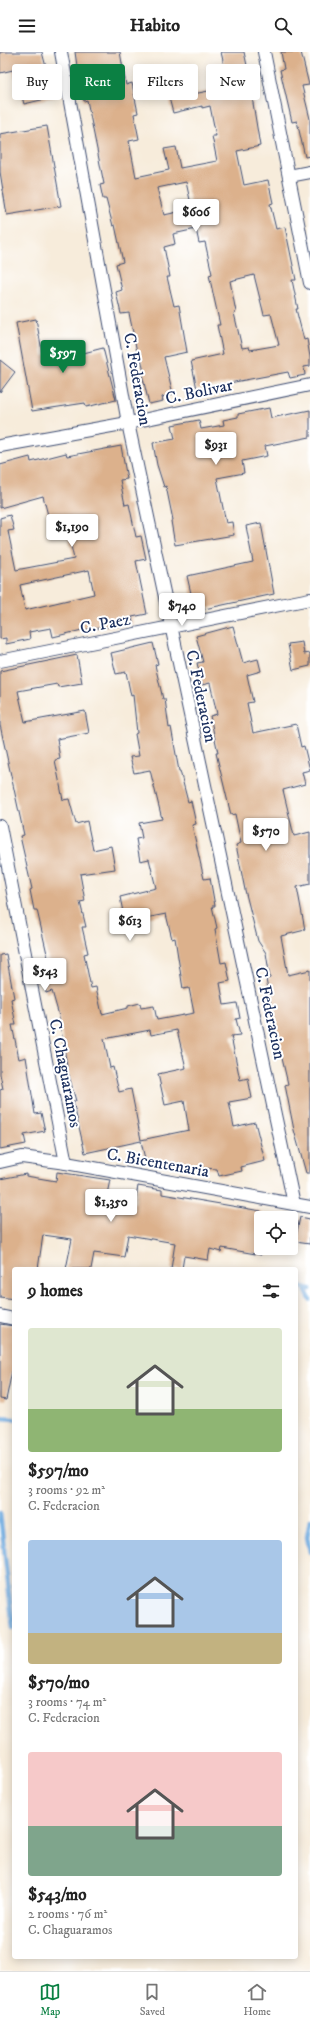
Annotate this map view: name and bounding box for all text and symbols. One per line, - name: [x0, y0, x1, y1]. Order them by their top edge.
- icon: menu: [16, 15, 38, 37]
- text: Habito: [130, 15, 180, 37]
- icon: search: [272, 15, 294, 37]
- chip: Buy: [12, 64, 62, 100]
- chip: Rent: [70, 64, 125, 100]
- chip: Filters: [133, 64, 198, 100]
- chip: New: [206, 64, 260, 100]
- pin: $606: [172, 199, 220, 233]
- text: $606: [182, 204, 210, 220]
- street label: C. Federacion: [118, 331, 156, 427]
- pin: $597: [39, 340, 87, 374]
- text: $597: [50, 345, 76, 361]
- street label: C. Bolivar: [163, 374, 236, 410]
- pin: $931: [192, 432, 240, 466]
- text: $931: [204, 437, 228, 453]
- pin: $1,190: [39, 514, 105, 548]
- text: $1,190: [55, 519, 89, 535]
- pin: $740: [158, 593, 206, 627]
- text: $740: [168, 598, 196, 614]
- street label: C. Paez: [78, 608, 133, 640]
- street label: C. Federacion: [180, 648, 222, 745]
- pin: $570: [242, 818, 290, 852]
- text: $570: [252, 823, 280, 839]
- pin: $613: [106, 908, 154, 942]
- text: $613: [118, 913, 142, 929]
- pin: $543: [21, 958, 69, 992]
- text: $543: [32, 963, 58, 979]
- street label: C. Federacion: [249, 965, 291, 1062]
- street label: C. Chaguaramos: [44, 1017, 86, 1130]
- street label: C. Bicentenaria: [105, 1143, 212, 1183]
- pin: $1,350: [78, 1189, 144, 1223]
- text: $1,350: [94, 1194, 128, 1210]
- map controls: [254, 1211, 298, 1255]
- button: locate: [254, 1211, 298, 1255]
- text: 9 homes: [28, 1280, 83, 1302]
- icon: filters: [260, 1280, 282, 1302]
- icon: home: [119, 1354, 191, 1426]
- text: $597/mo: [28, 1460, 89, 1482]
- text: 3 rooms · 92 m²: [28, 1482, 105, 1498]
- text: C. Federacion: [28, 1498, 100, 1514]
- icon: home: [119, 1566, 191, 1638]
- text: $570/mo: [28, 1672, 89, 1694]
- text: 3 rooms · 74 m²: [28, 1694, 106, 1710]
- text: C. Federacion: [28, 1710, 100, 1726]
- icon: home: [119, 1778, 191, 1850]
- text: $543/mo: [28, 1884, 87, 1906]
- text: 2 rooms · 76 m²: [28, 1906, 107, 1922]
- text: C. Chaguaramos: [28, 1922, 112, 1938]
- tab: Map: [39, 1981, 61, 2019]
- tab: Saved: [140, 1981, 165, 2019]
- tab: Home: [244, 1981, 271, 2019]

